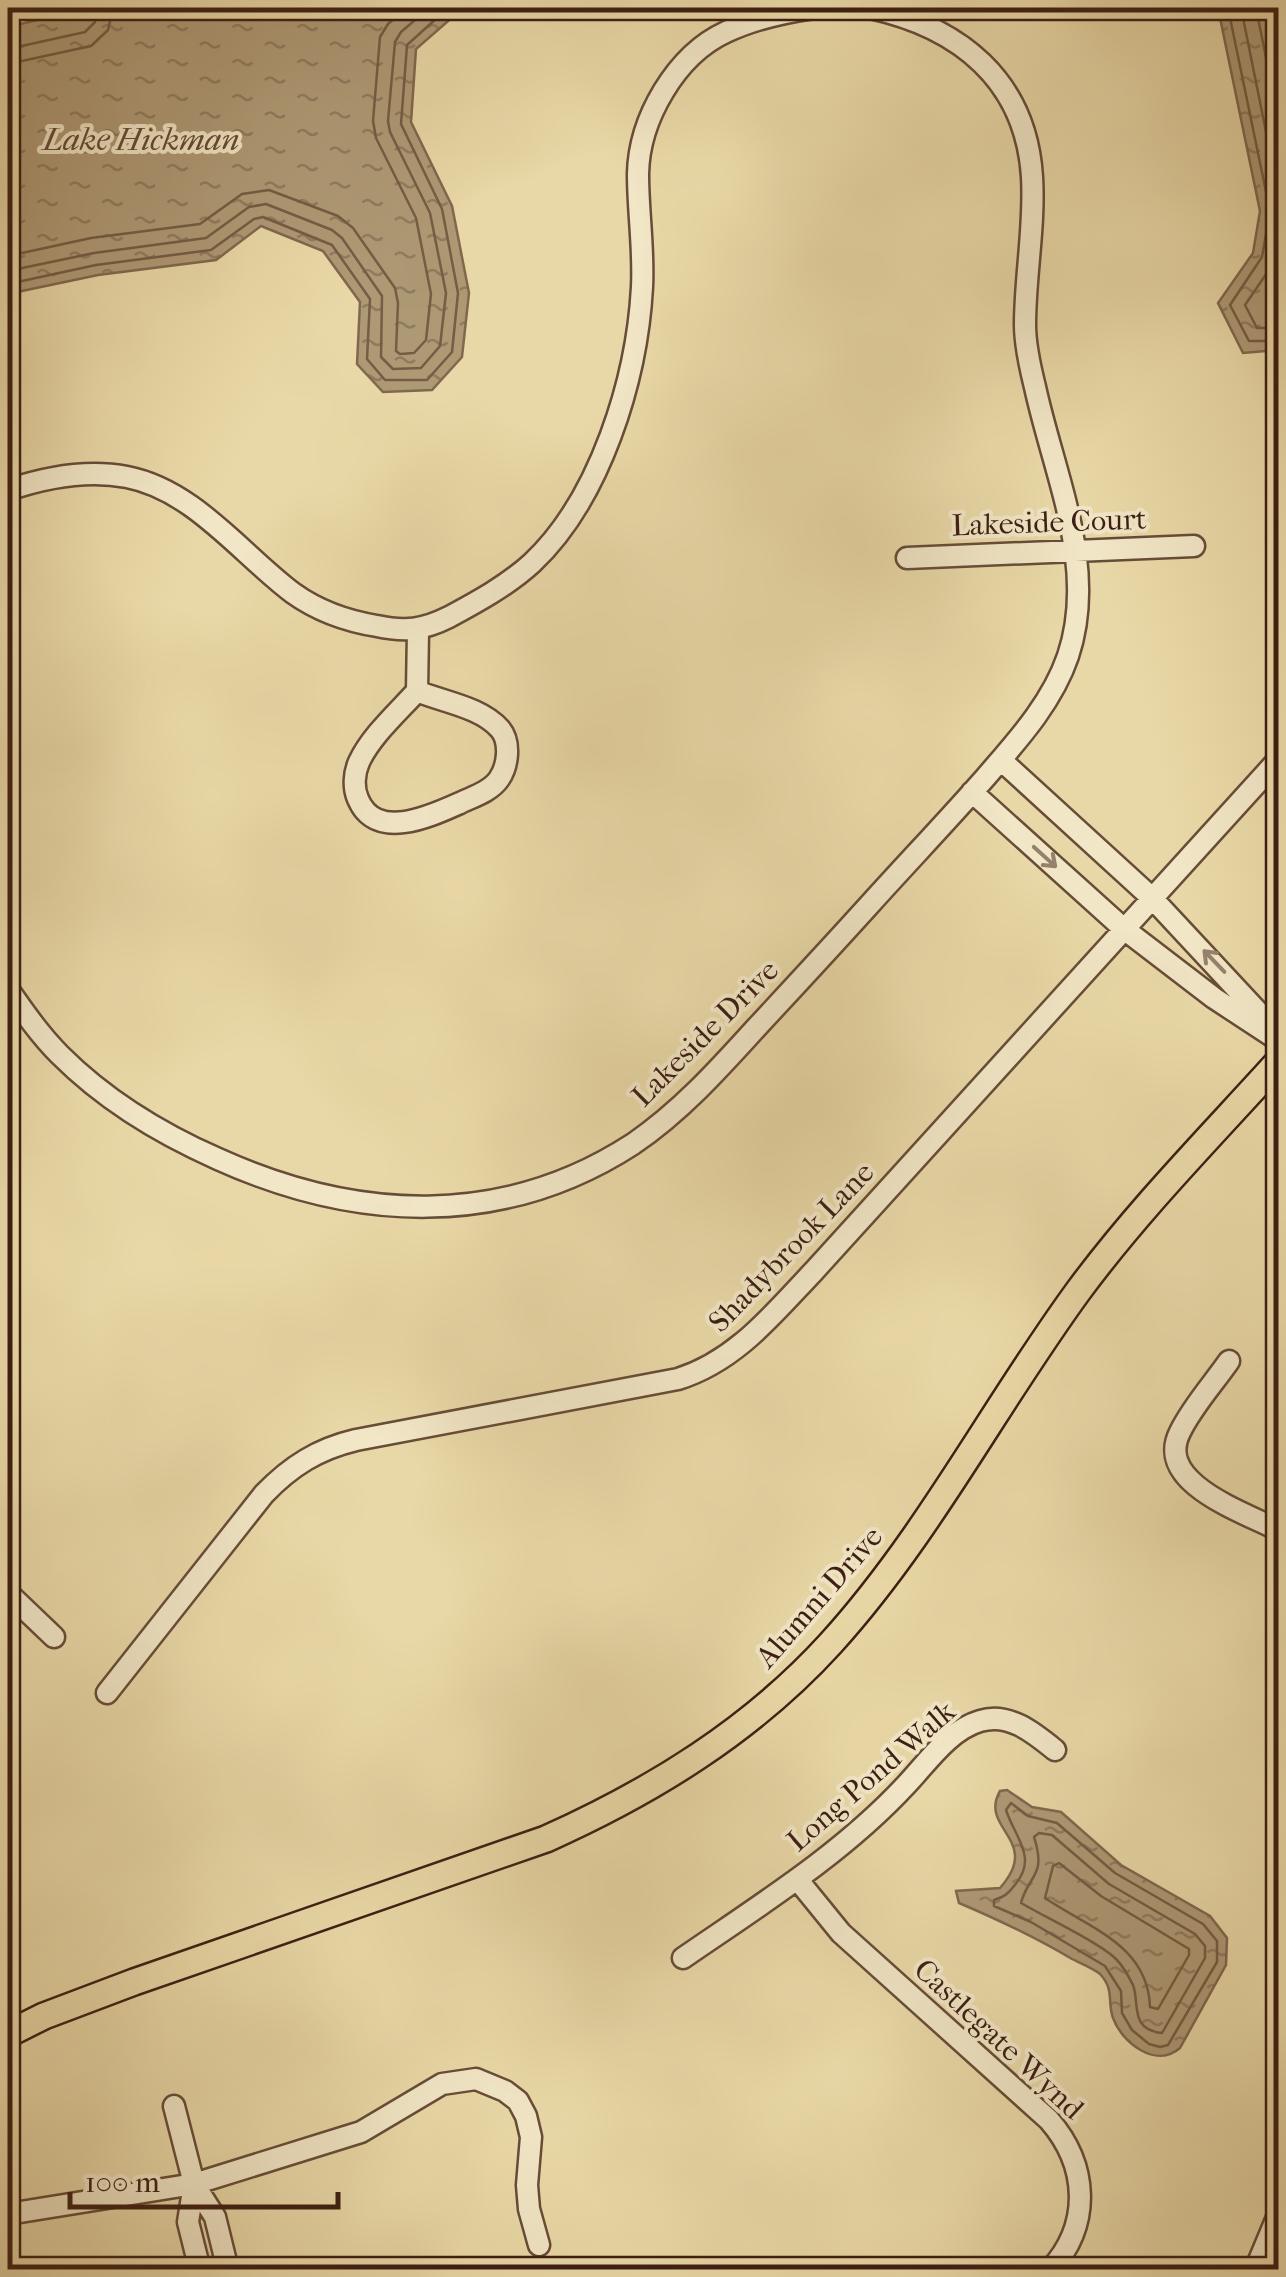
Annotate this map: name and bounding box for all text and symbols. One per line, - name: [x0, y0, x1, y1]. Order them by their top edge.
- water label: Lake Hickman: [41, 121, 239, 158]
- street label: Lakeside Court: [951, 502, 1147, 543]
- one-way arrow: [1032, 846, 1057, 869]
- one-way arrow: [1202, 950, 1226, 974]
- street label: Lakeside Drive: [625, 953, 786, 1114]
- street label: Shadybrook Lane: [701, 1155, 881, 1340]
- street label: Alumni Drive: [748, 1520, 890, 1676]
- street label: Long Pond Walk: [780, 1694, 963, 1859]
- street label: Castlegate Wynd: [907, 1952, 1091, 2127]
- scale bar: [70, 2147, 338, 2209]
- text: 100 m: [85, 2165, 160, 2200]

